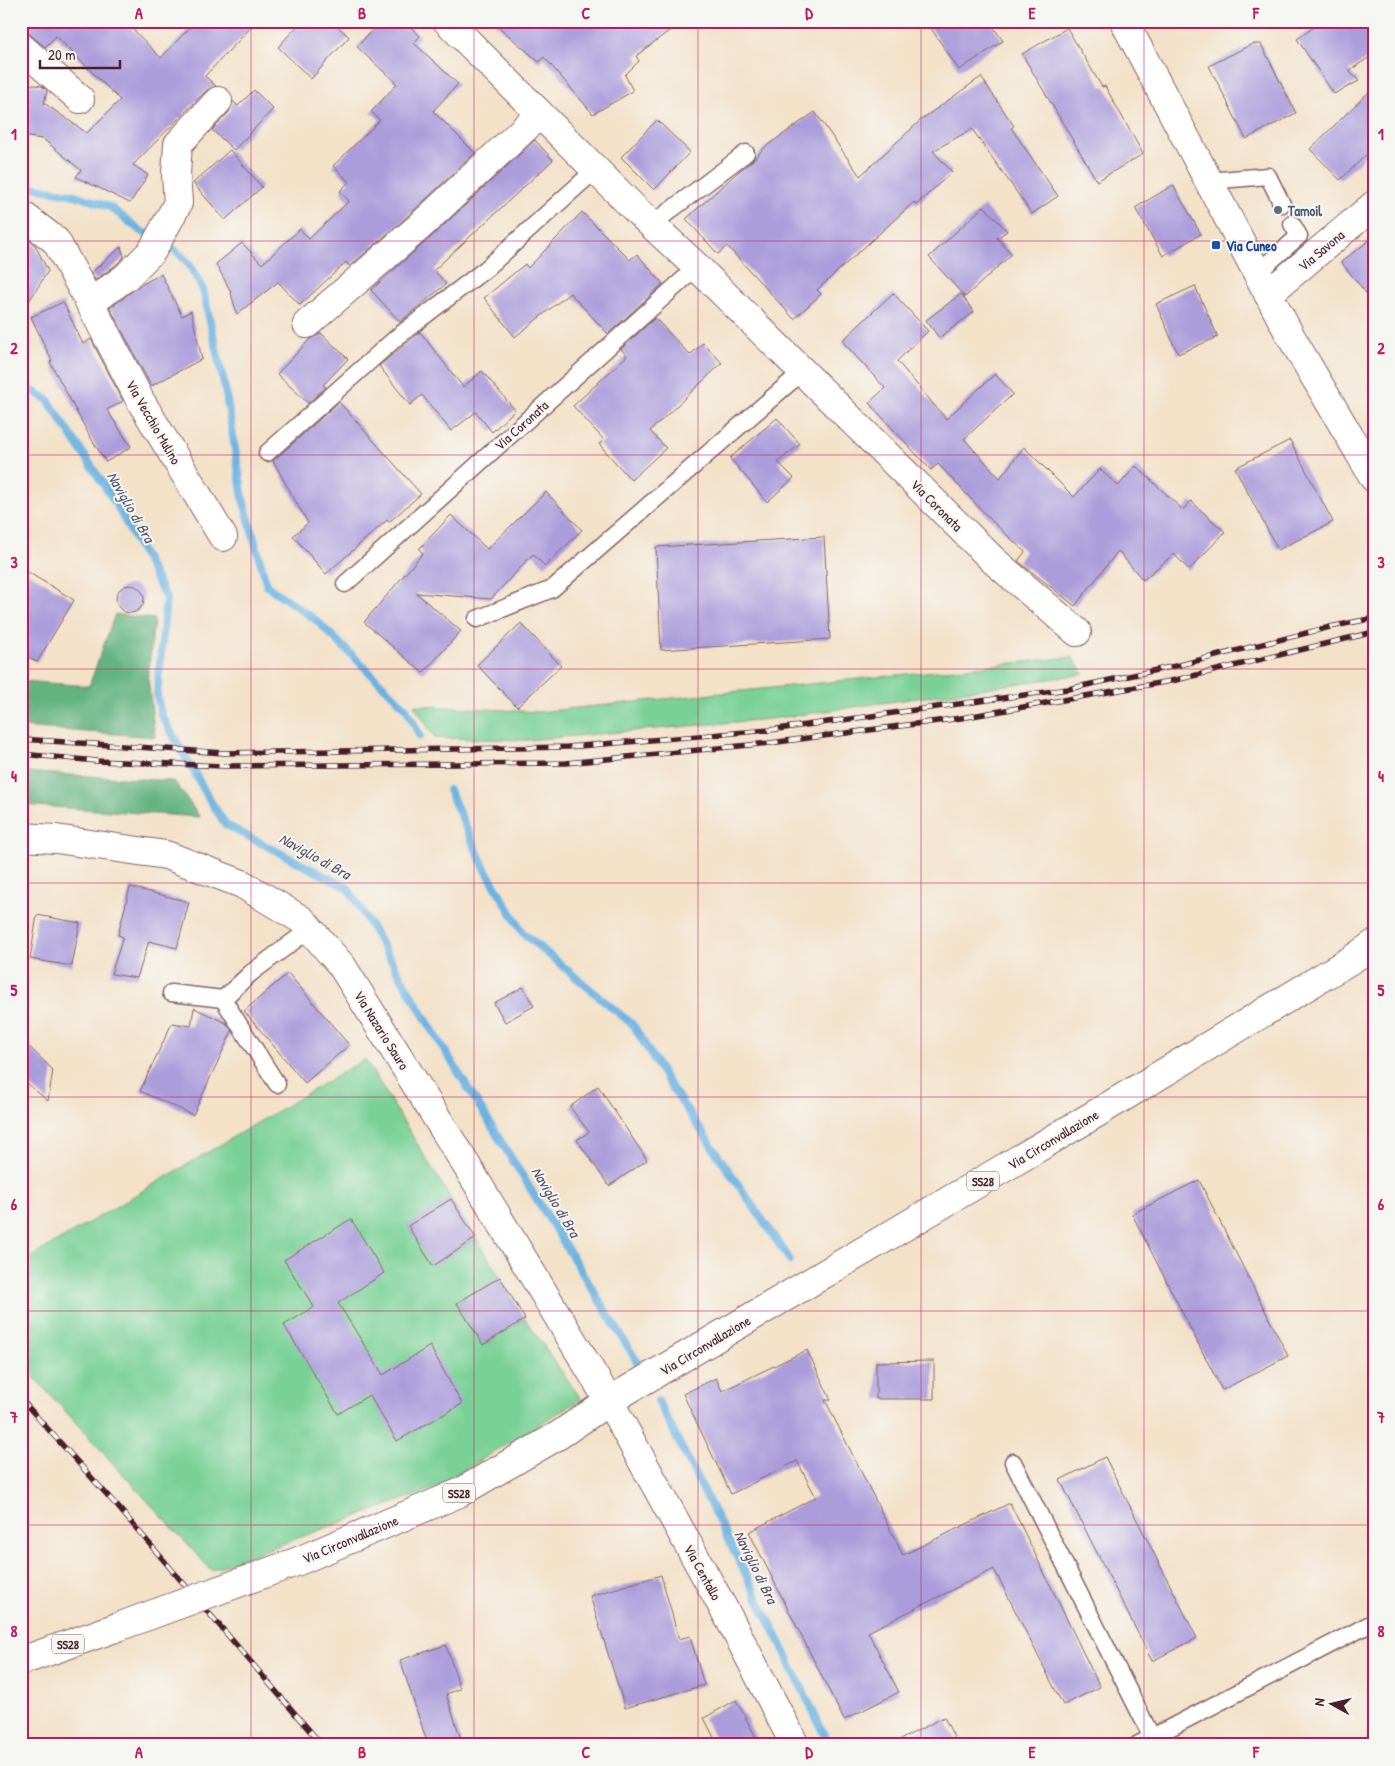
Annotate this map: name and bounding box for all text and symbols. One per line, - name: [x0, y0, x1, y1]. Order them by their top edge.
- text: A: [135, 2, 143, 24]
- text: B: [358, 2, 366, 24]
- text: C: [582, 2, 591, 24]
- text: D: [805, 2, 813, 24]
- text: E: [1028, 2, 1036, 24]
- text: F: [1252, 2, 1260, 24]
- scale bar: [40, 38, 120, 70]
- text: 20 m: [48, 44, 75, 65]
- text: 1: [11, 123, 17, 145]
- text: 1: [1378, 123, 1384, 145]
- place label: Tamoil: [1287, 201, 1322, 220]
- marker: Tamoil: [1272, 204, 1284, 216]
- street label: Via Savona: [1294, 225, 1348, 275]
- place label: Via Cuneo: [1226, 236, 1277, 255]
- marker: Via Cuneo: [1210, 239, 1222, 251]
- text: 2: [10, 337, 18, 359]
- text: 2: [1377, 337, 1385, 359]
- street label: Via Vecchio Mulino: [122, 376, 186, 468]
- street label: Via Coronata: [490, 395, 552, 454]
- water label: Naviglio di Bra: [102, 468, 161, 548]
- street label: Via Coronata: [907, 475, 967, 535]
- text: 3: [10, 551, 18, 573]
- text: 3: [1377, 551, 1385, 573]
- text: 4: [11, 765, 17, 787]
- text: 4: [1378, 765, 1384, 787]
- water label: Naviglio di Bra: [276, 828, 356, 885]
- text: 5: [11, 979, 18, 1001]
- text: 5: [1378, 979, 1385, 1001]
- street label: Via Nazario Sauro: [350, 987, 414, 1074]
- street label: Via Circonvallazione: [1004, 1104, 1102, 1174]
- water label: Naviglio di Bra: [527, 1163, 586, 1243]
- road number: SS28: [967, 1172, 999, 1190]
- text: 6: [11, 1193, 18, 1215]
- text: 6: [1378, 1193, 1385, 1215]
- street label: Via Circonvallazione: [656, 1310, 754, 1380]
- text: 7: [9, 1406, 18, 1428]
- text: 7: [1376, 1406, 1385, 1428]
- road number: SS28: [443, 1484, 475, 1502]
- street label: Via Circonvallazione: [299, 1510, 401, 1568]
- water label: Naviglio di Bra: [729, 1527, 784, 1609]
- street label: Via Centallo: [680, 1541, 726, 1604]
- text: 8: [11, 1620, 18, 1642]
- text: 8: [1378, 1620, 1385, 1642]
- road number: SS28: [52, 1635, 84, 1654]
- north arrow: [1308, 1678, 1358, 1728]
- text: N: [1309, 1697, 1329, 1707]
- text: A: [135, 1741, 143, 1763]
- text: B: [358, 1741, 366, 1763]
- text: C: [582, 1741, 591, 1763]
- text: D: [805, 1741, 813, 1763]
- text: E: [1028, 1741, 1036, 1763]
- text: F: [1252, 1741, 1260, 1763]

